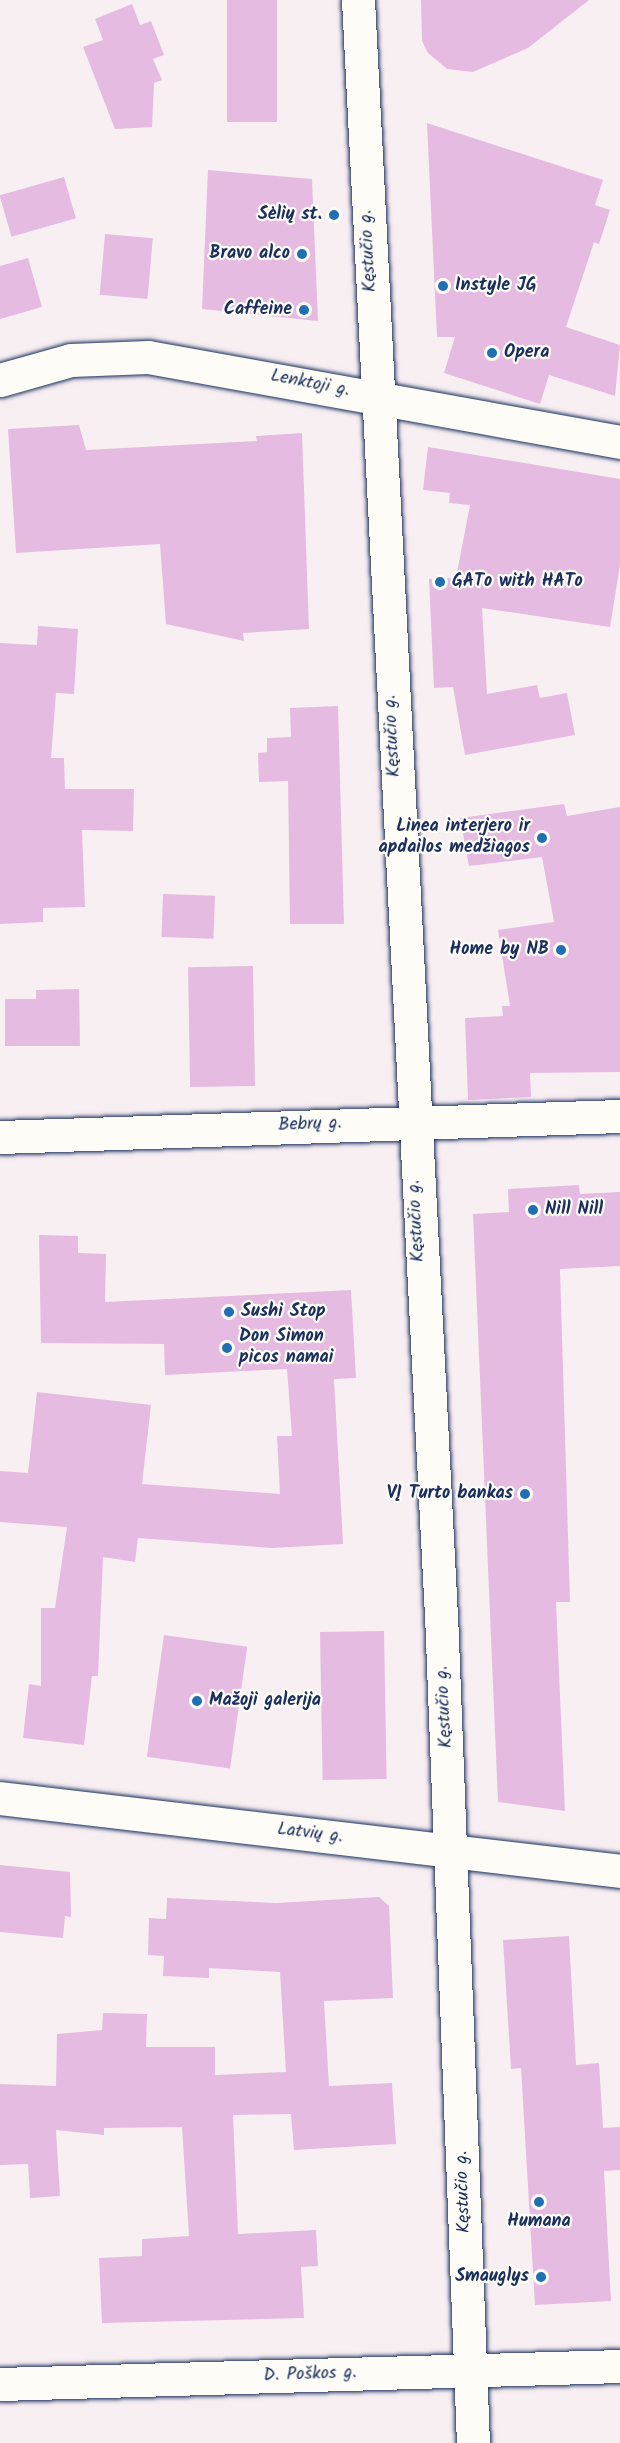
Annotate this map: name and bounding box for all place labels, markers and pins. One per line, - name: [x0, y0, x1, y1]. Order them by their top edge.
- place label: Sėlių st.: [258, 204, 322, 226]
- marker: Sėlių st.: [327, 208, 341, 222]
- place label: Bravo alco: [209, 243, 290, 265]
- marker: Bravo alco: [295, 247, 309, 261]
- place label: Instyle JG: [455, 275, 536, 297]
- marker: Instyle JG: [436, 279, 450, 293]
- place label: Caffeine: [224, 299, 292, 321]
- marker: Caffeine: [297, 303, 311, 317]
- place label: Opera: [504, 342, 549, 364]
- marker: Opera: [485, 346, 499, 360]
- place label: GATo with HATo: [452, 571, 583, 593]
- marker: GATo with HATo: [433, 575, 447, 589]
- place label: Linea interjero ir apdailos medžiagos: [379, 817, 530, 860]
- marker: Linea interjero ir apdailos medžiagos: [535, 831, 549, 845]
- place label: Home by NB: [450, 939, 549, 961]
- marker: Home by NB: [554, 943, 568, 957]
- place label: Nill Nill: [545, 1199, 603, 1221]
- marker: Nill Nill: [526, 1203, 540, 1217]
- place label: Sushi Stop: [241, 1301, 326, 1323]
- marker: Sushi Stop: [222, 1305, 236, 1319]
- place label: Don Simon picos namai: [239, 1327, 333, 1370]
- marker: Don Simon picos namai: [220, 1341, 234, 1355]
- place label: VĮ Turto bankas: [387, 1483, 513, 1505]
- marker: VĮ Turto bankas: [518, 1487, 532, 1501]
- place label: Mažoji galerija: [209, 1690, 321, 1712]
- marker: Mažoji galerija: [190, 1694, 204, 1708]
- marker: Humana: [532, 2195, 546, 2209]
- place label: Humana: [507, 2211, 571, 2233]
- place label: Smauglys: [455, 2266, 529, 2288]
- marker: Smauglys: [534, 2270, 548, 2284]

